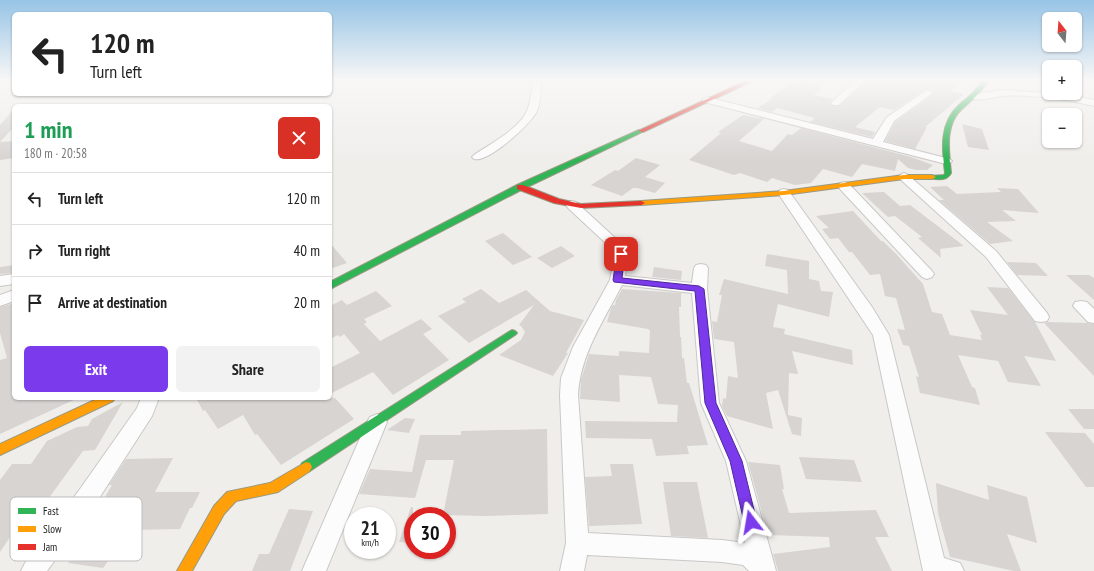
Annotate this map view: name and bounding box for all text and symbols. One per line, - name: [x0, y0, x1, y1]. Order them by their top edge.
- north arrow: [1042, 12, 1082, 52]
- map controls: [1042, 12, 1082, 148]
- text: 120 m: [90, 24, 154, 61]
- icon: left: [24, 28, 76, 80]
- text: Turn left: [90, 60, 142, 83]
- button: +: [1042, 60, 1082, 100]
- button: −: [1042, 108, 1082, 148]
- text: 1 min: [24, 114, 72, 145]
- button: close: [278, 117, 320, 159]
- text: 180 m · 20:58: [24, 145, 87, 162]
- icon: left: [24, 188, 46, 210]
- text: Turn left: [58, 189, 103, 208]
- text: 120 m: [287, 189, 320, 208]
- pin: [604, 237, 638, 271]
- icon: right: [24, 240, 46, 262]
- text: Turn right: [58, 241, 110, 260]
- text: 40 m: [294, 241, 320, 260]
- icon: arrive: [610, 243, 632, 265]
- icon: arrive: [24, 292, 46, 314]
- text: Arrive at destination: [58, 293, 167, 312]
- text: 20 m: [294, 293, 320, 312]
- button: Exit: [24, 346, 168, 392]
- button: Share: [176, 346, 320, 392]
- legend: [10, 497, 142, 561]
- position arrow: [730, 501, 772, 543]
- text: Fast: [43, 504, 59, 518]
- speed limit sign: 30: [404, 507, 456, 559]
- text: 21: [360, 515, 380, 541]
- text: Slow: [43, 522, 62, 536]
- text: km/h: [361, 536, 379, 549]
- text: Jam: [42, 540, 57, 554]

